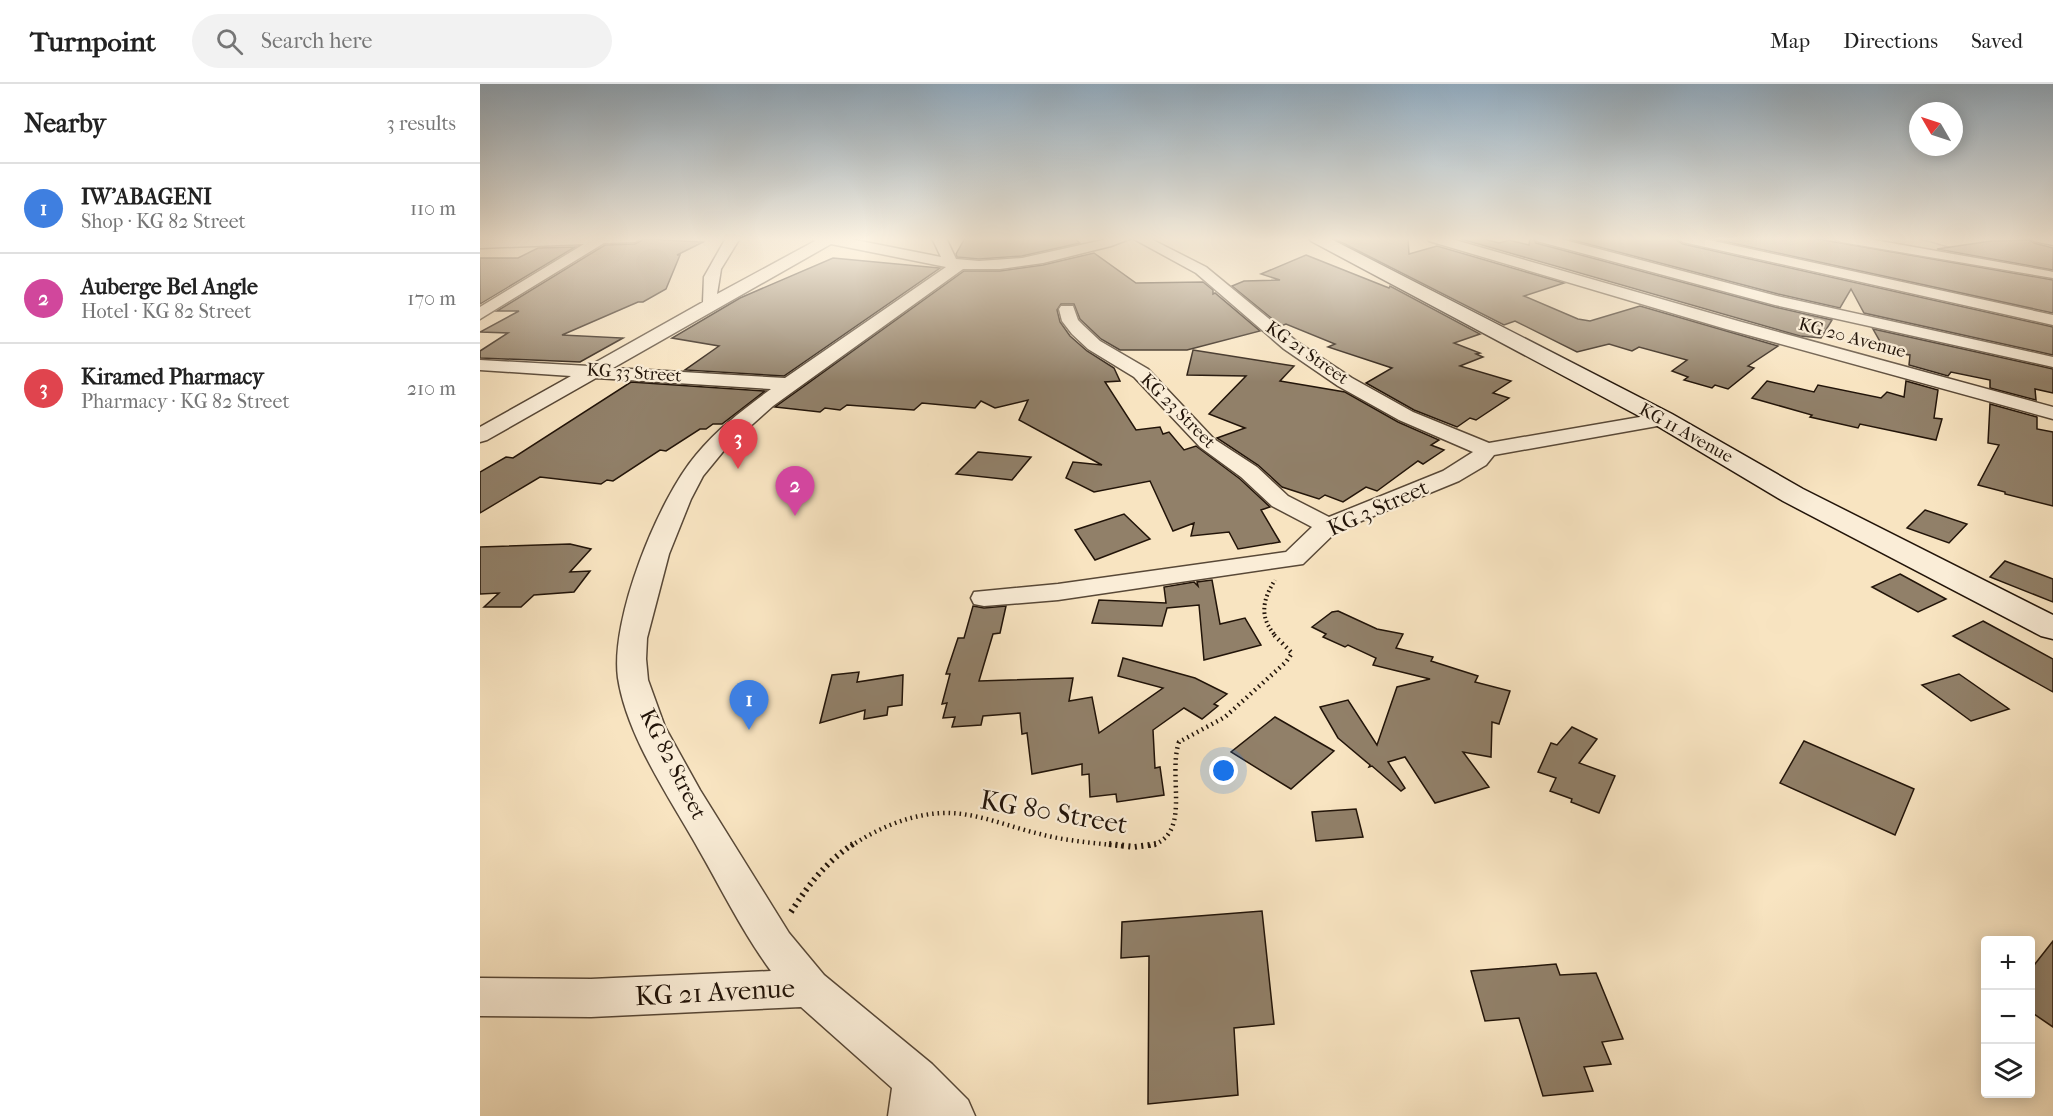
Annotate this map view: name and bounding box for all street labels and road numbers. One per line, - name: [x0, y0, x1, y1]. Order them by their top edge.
- street label: KG 20 Avenue: [1796, 314, 1908, 362]
- street label: KG 21 Street: [1262, 317, 1353, 389]
- street label: KG 33 Street: [586, 359, 683, 387]
- street label: KG 23 Street: [1136, 369, 1220, 453]
- street label: KG 11 Avenue: [1636, 399, 1737, 467]
- street label: KG 3 Street: [1324, 474, 1432, 542]
- street label: KG 82 Street: [634, 704, 712, 824]
- street label: KG 80 Street: [978, 783, 1130, 841]
- street label: KG 21 Avenue: [634, 972, 796, 1012]

